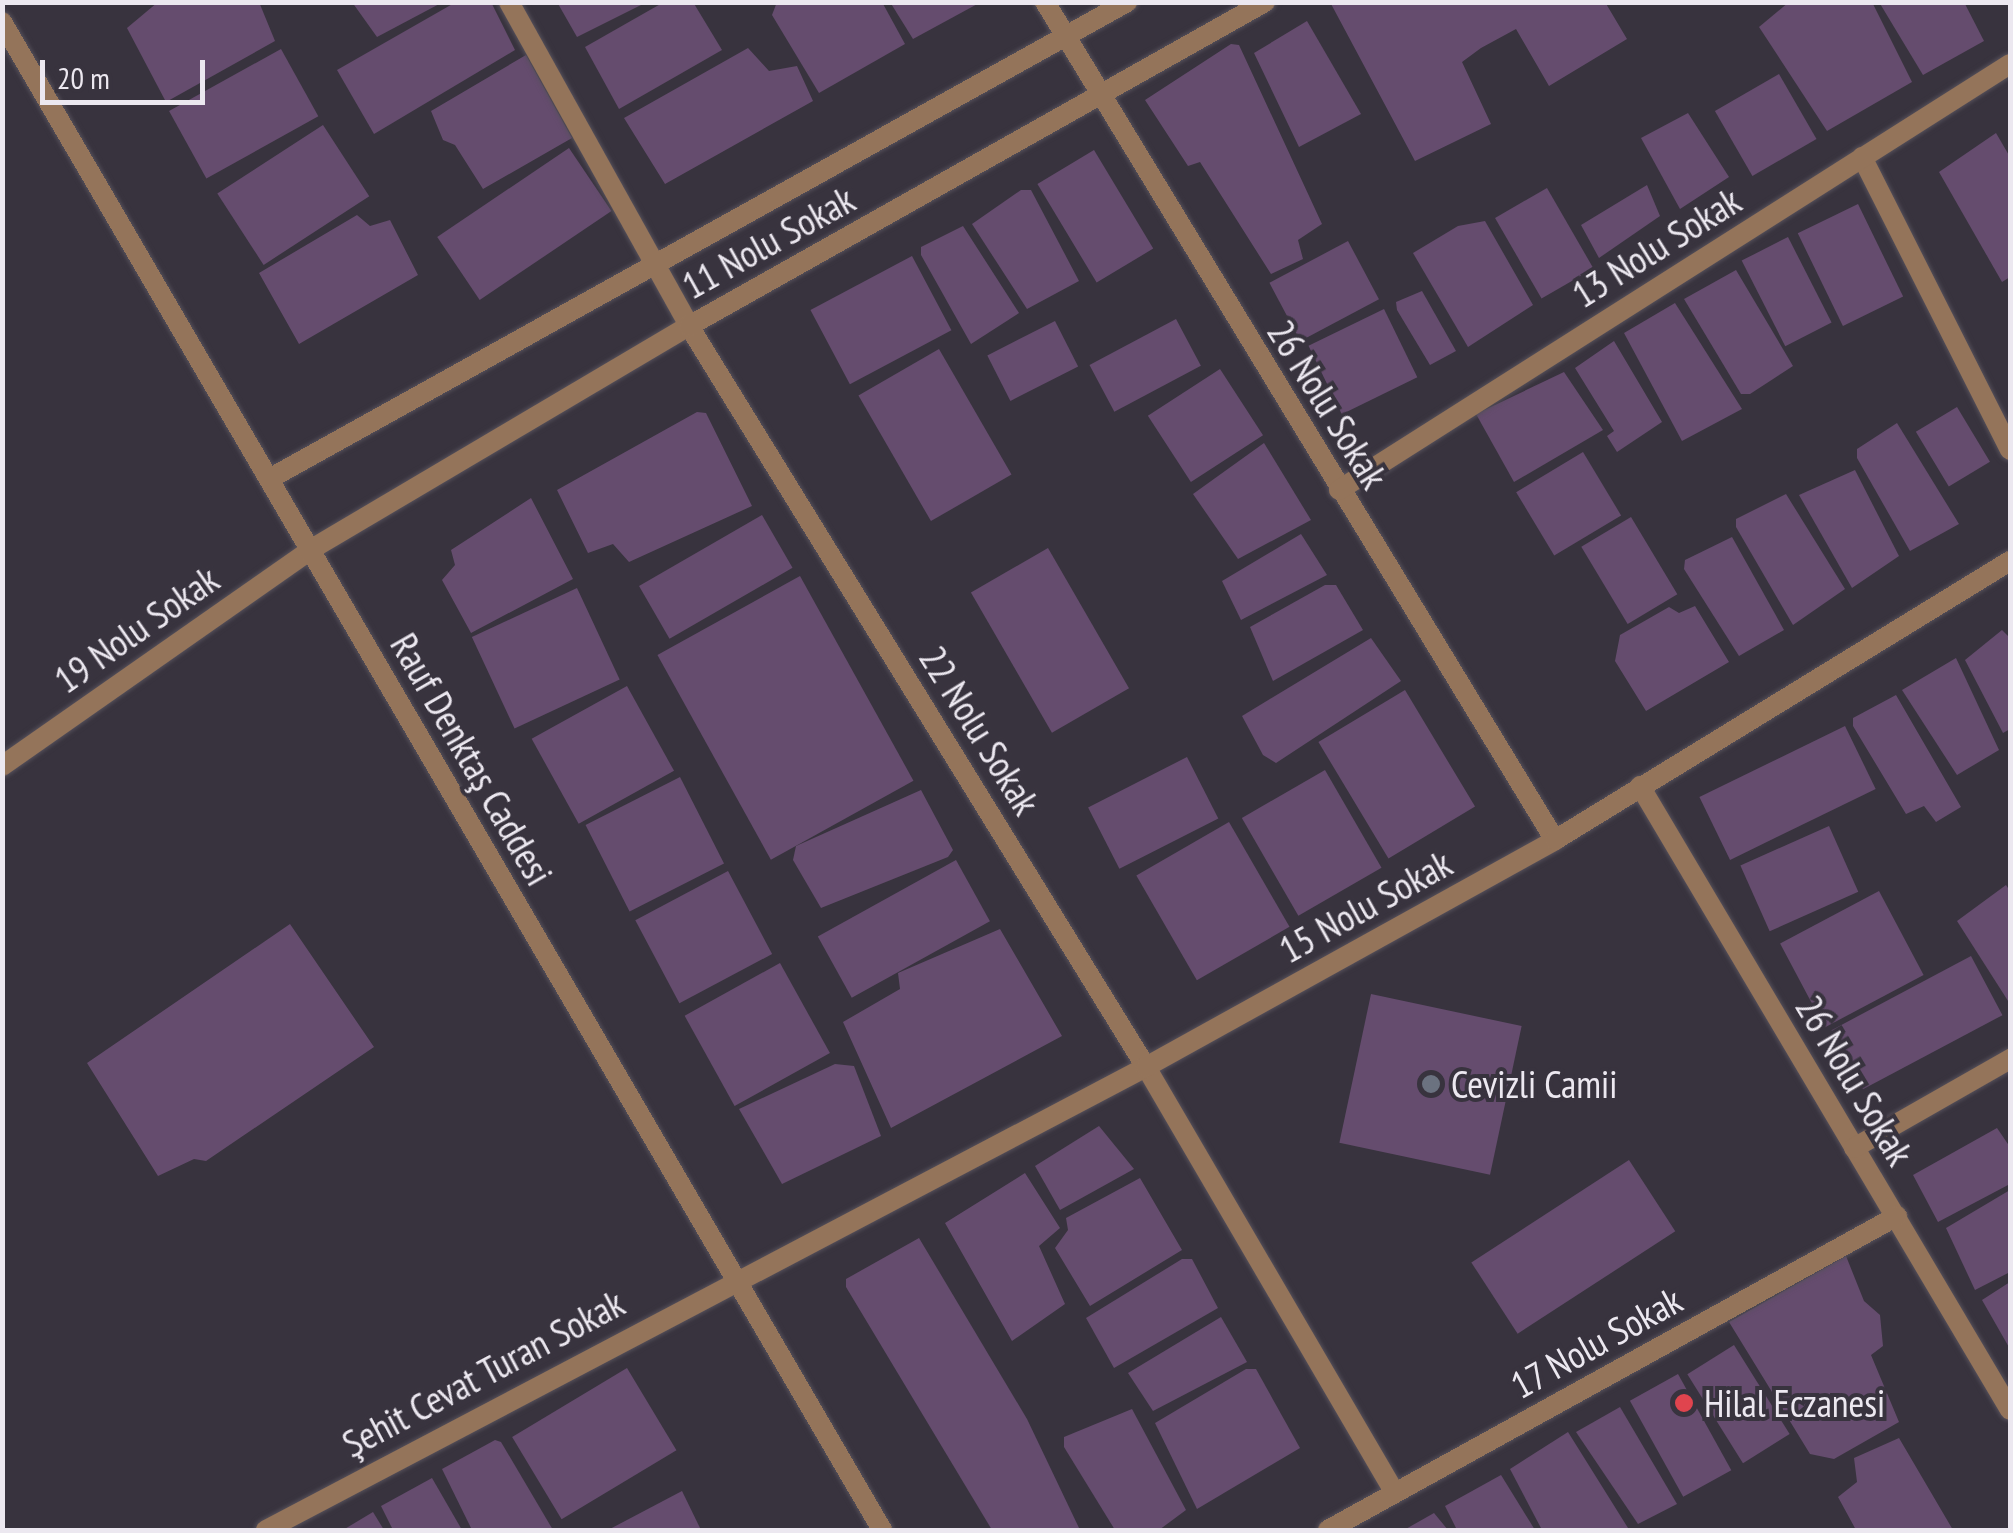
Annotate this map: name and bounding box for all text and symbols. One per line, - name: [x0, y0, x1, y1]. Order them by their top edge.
- scale bar: [45, 40, 210, 102]
- text: 20 m: [57, 58, 110, 97]
- street label: 11 Nolu Sokak: [674, 176, 862, 308]
- street label: 13 Nolu Sokak: [1563, 177, 1749, 317]
- street label: 26 Nolu Sokak: [1258, 311, 1398, 497]
- street label: 19 Nolu Sokak: [45, 556, 227, 702]
- street label: Rauf Denktaş Caddesi: [381, 625, 563, 893]
- street label: 22 Nolu Sokak: [910, 637, 1050, 823]
- street label: 15 Nolu Sokak: [1271, 840, 1459, 972]
- street label: 26 Nolu Sokak: [1787, 987, 1923, 1173]
- place label: Cevizli Camii: [1451, 1061, 1618, 1107]
- marker: Cevizli Camii: [1420, 1073, 1442, 1095]
- street label: 17 Nolu Sokak: [1502, 1276, 1690, 1408]
- street label: Şehit Cevat Turan Sokak: [334, 1279, 632, 1467]
- place label: Hilal Eczanesi: [1704, 1380, 1885, 1426]
- marker: Hilal Eczanesi: [1673, 1392, 1695, 1414]

